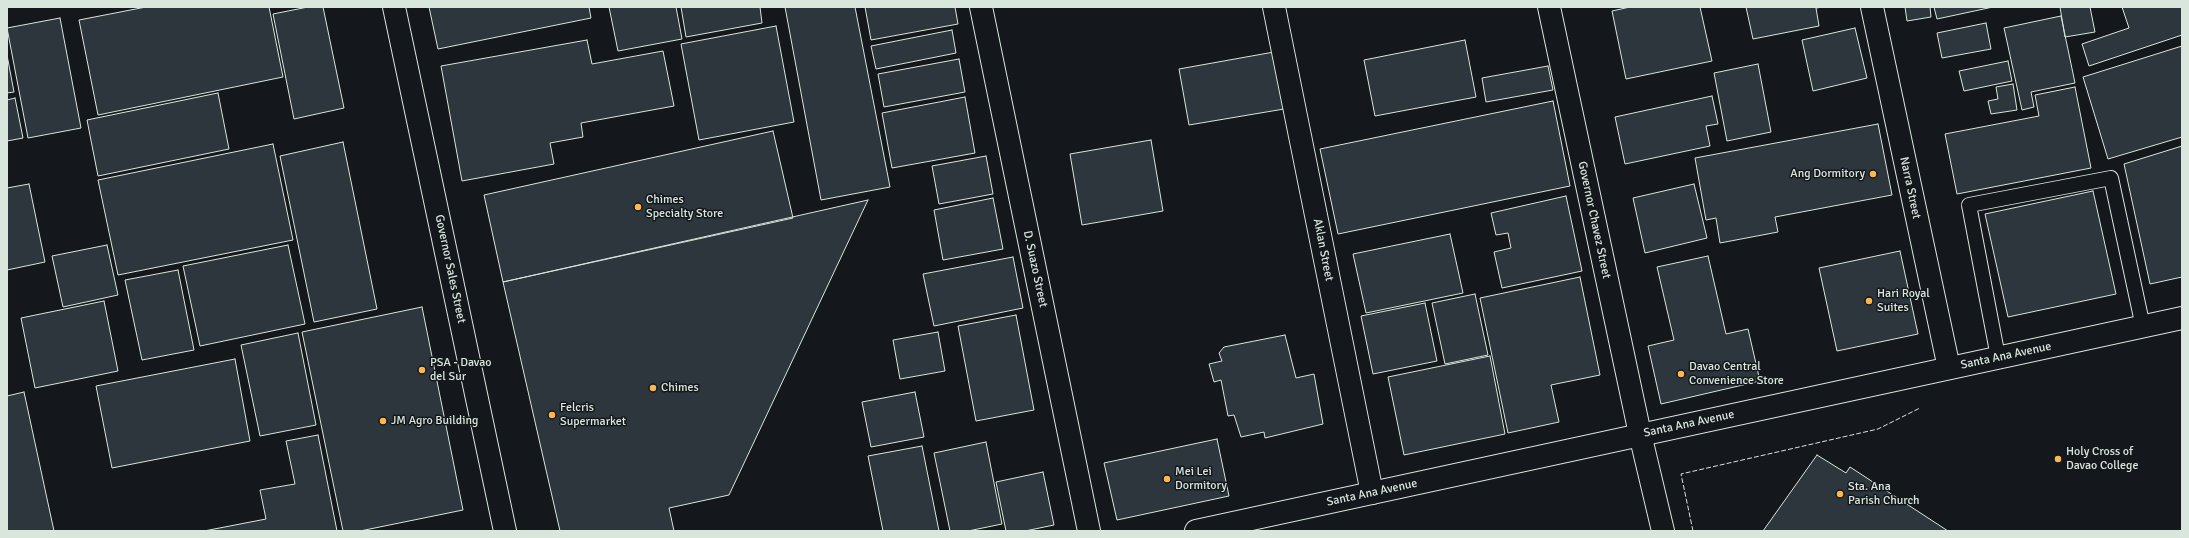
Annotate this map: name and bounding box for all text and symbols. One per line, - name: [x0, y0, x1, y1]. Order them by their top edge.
- street label: Narra Street: [1896, 156, 1924, 220]
- street label: Governor Chavez Street: [1575, 160, 1613, 280]
- place label: Ang Dormitory: [1790, 167, 1865, 181]
- marker: Ang Dormitory: [1868, 169, 1878, 179]
- place label: Chimes Specialty Store: [646, 193, 723, 221]
- marker: Chimes Specialty Store: [633, 202, 643, 212]
- street label: Governor Sales Street: [431, 213, 469, 325]
- street label: Aklan Street: [1310, 218, 1336, 282]
- street label: D. Suazo Street: [1020, 229, 1050, 309]
- place label: Hari Royal Suites: [1877, 287, 1930, 315]
- marker: Hari Royal Suites: [1864, 296, 1874, 306]
- street label: Santa Ana Avenue: [1959, 339, 2053, 373]
- place label: PSA - Davao del Sur: [430, 356, 492, 384]
- place label: Davao Central Convenience Store: [1689, 360, 1784, 388]
- marker: PSA - Davao del Sur: [417, 365, 427, 375]
- marker: Davao Central Convenience Store: [1676, 369, 1686, 379]
- place label: Chimes: [661, 381, 699, 395]
- marker: Chimes: [648, 383, 658, 393]
- place label: Felcris Supermarket: [560, 401, 626, 429]
- street label: Santa Ana Avenue: [1642, 407, 1736, 441]
- marker: Felcris Supermarket: [547, 410, 557, 420]
- place label: JM Agro Building: [391, 414, 478, 428]
- marker: JM Agro Building: [378, 416, 388, 426]
- place label: Holy Cross of Davao College: [2066, 445, 2138, 473]
- marker: Holy Cross of Davao College: [2053, 454, 2063, 464]
- place label: Mei Lei Dormitory: [1175, 465, 1227, 493]
- marker: Mei Lei Dormitory: [1162, 474, 1172, 484]
- street label: Santa Ana Avenue: [1325, 476, 1419, 510]
- place label: Sta. Ana Parish Church: [1848, 480, 1920, 508]
- marker: Sta. Ana Parish Church: [1835, 489, 1845, 499]

